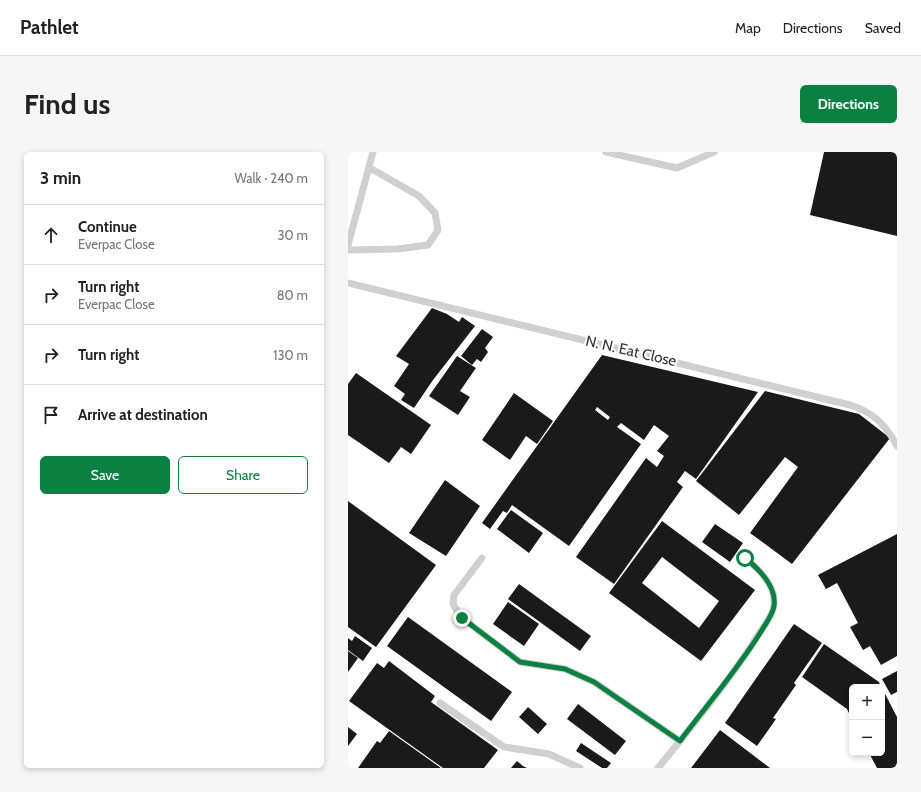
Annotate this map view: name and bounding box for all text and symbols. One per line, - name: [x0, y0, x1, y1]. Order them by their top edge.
- text: Pathlet: [20, 16, 79, 39]
- text: Map: [735, 19, 761, 37]
- text: Directions: [783, 19, 843, 37]
- text: Saved: [865, 19, 901, 37]
- button: Directions: [800, 85, 897, 123]
- text: Find us: [24, 87, 110, 121]
- text: 3 min: [40, 168, 81, 188]
- text: Walk · 240 m: [234, 170, 308, 186]
- text: Continue: [78, 218, 137, 236]
- icon: ahead: [40, 224, 62, 246]
- text: 30 m: [278, 227, 308, 243]
- text: Everpac Close: [78, 236, 155, 252]
- text: Turn right: [78, 278, 139, 296]
- icon: right: [40, 284, 62, 306]
- text: 80 m: [277, 287, 308, 303]
- text: Everpac Close: [78, 296, 155, 312]
- street label: N. N. Eat Close: [584, 332, 679, 370]
- icon: right: [40, 344, 62, 366]
- text: Turn right: [78, 346, 139, 364]
- text: 130 m: [273, 347, 308, 363]
- icon: arrive: [40, 404, 62, 426]
- text: Arrive at destination: [78, 406, 208, 424]
- button: Save: [40, 456, 170, 494]
- button: Share: [178, 456, 308, 494]
- route start: [736, 549, 754, 567]
- route end: [453, 609, 471, 627]
- map controls: [849, 684, 885, 756]
- button: +: [849, 684, 885, 720]
- button: −: [849, 720, 885, 756]

